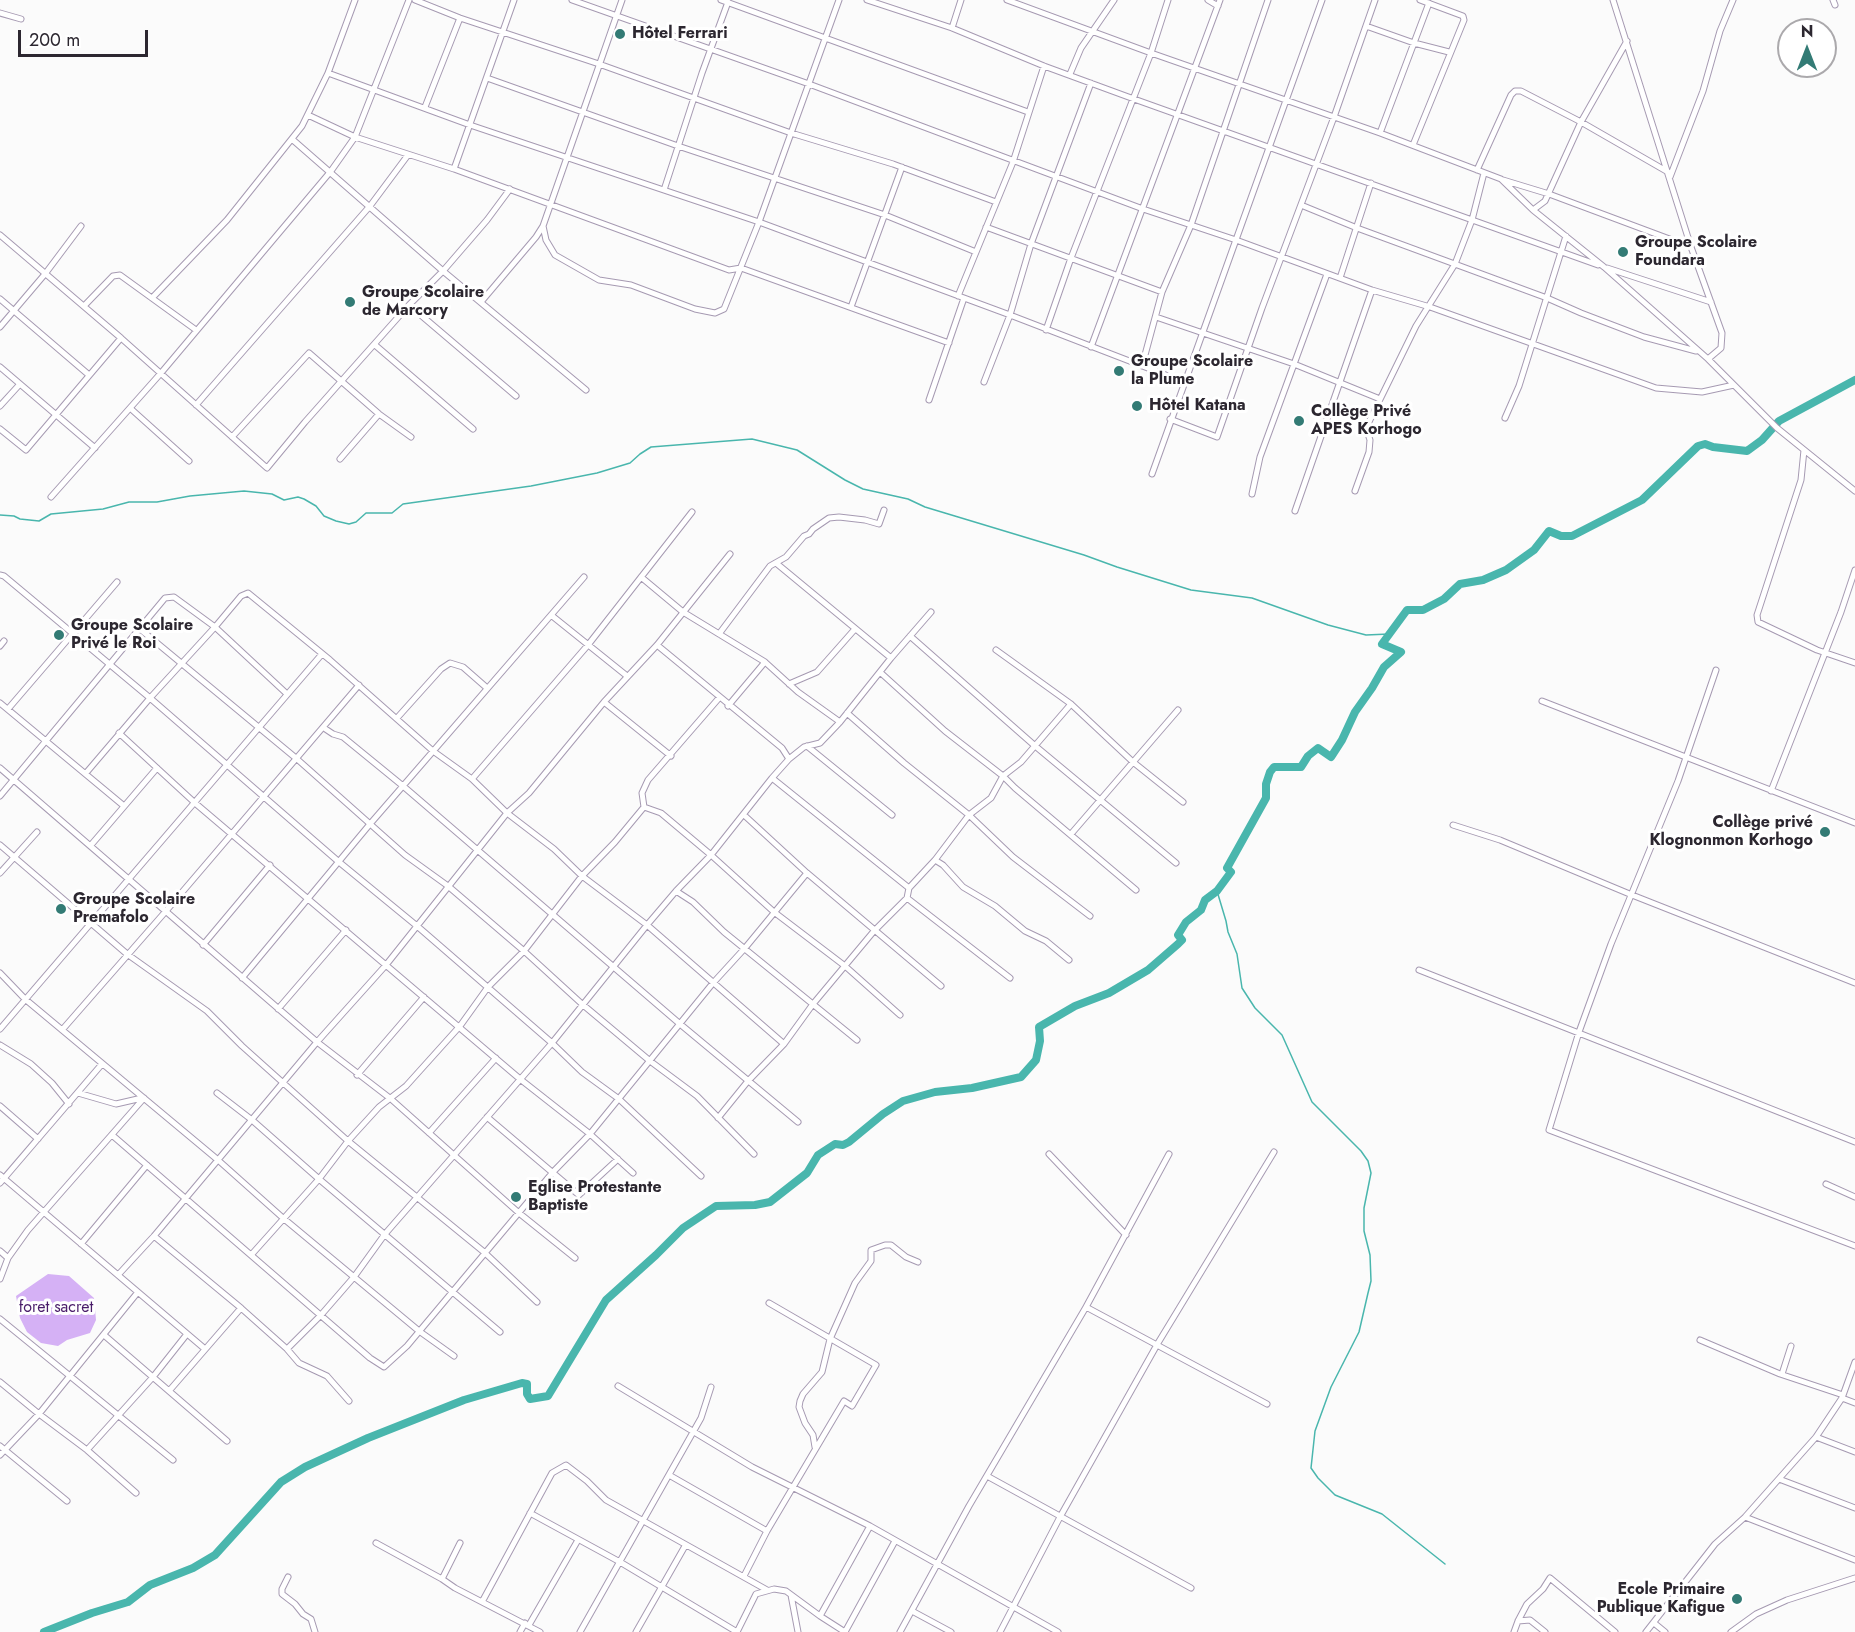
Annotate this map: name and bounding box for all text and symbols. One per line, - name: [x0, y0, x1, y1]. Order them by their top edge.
- scale bar: [21, 18, 152, 56]
- north arrow: [1777, 18, 1837, 78]
- text: N: [1801, 20, 1813, 43]
- place label: Hôtel Ferrari: [632, 24, 728, 44]
- text: 200 m: [29, 27, 80, 53]
- marker: Hôtel Ferrari: [613, 27, 627, 41]
- place label: Groupe Scolaire Foundara: [1635, 233, 1757, 271]
- marker: Groupe Scolaire Foundara: [1616, 245, 1630, 259]
- place label: Groupe Scolaire de Marcory: [362, 283, 484, 321]
- marker: Groupe Scolaire de Marcory: [343, 295, 357, 309]
- place label: Groupe Scolaire la Plume: [1131, 352, 1253, 390]
- marker: Groupe Scolaire la Plume: [1112, 364, 1126, 378]
- place label: Hôtel Katana: [1149, 396, 1246, 416]
- marker: Hôtel Katana: [1130, 399, 1144, 413]
- place label: Collège Privé APES Korhogo: [1311, 402, 1422, 440]
- marker: Collège Privé APES Korhogo: [1292, 414, 1306, 428]
- place label: Groupe Scolaire Privé le Roi: [71, 616, 193, 654]
- marker: Groupe Scolaire Privé le Roi: [52, 628, 66, 642]
- place label: Collège privé Klognonmon Korhogo: [1649, 813, 1813, 851]
- marker: Collège privé Klognonmon Korhogo: [1818, 825, 1832, 839]
- place label: Groupe Scolaire Premafolo: [73, 890, 195, 928]
- marker: Groupe Scolaire Premafolo: [54, 902, 68, 916]
- place label: Eglise Protestante Baptiste: [528, 1178, 662, 1216]
- marker: Eglise Protestante Baptiste: [509, 1190, 523, 1204]
- park label: foret sacret: [19, 1298, 93, 1318]
- place label: Ecole Primaire Publique Kafigue: [1597, 1580, 1725, 1618]
- marker: Ecole Primaire Publique Kafigue: [1730, 1592, 1744, 1606]

